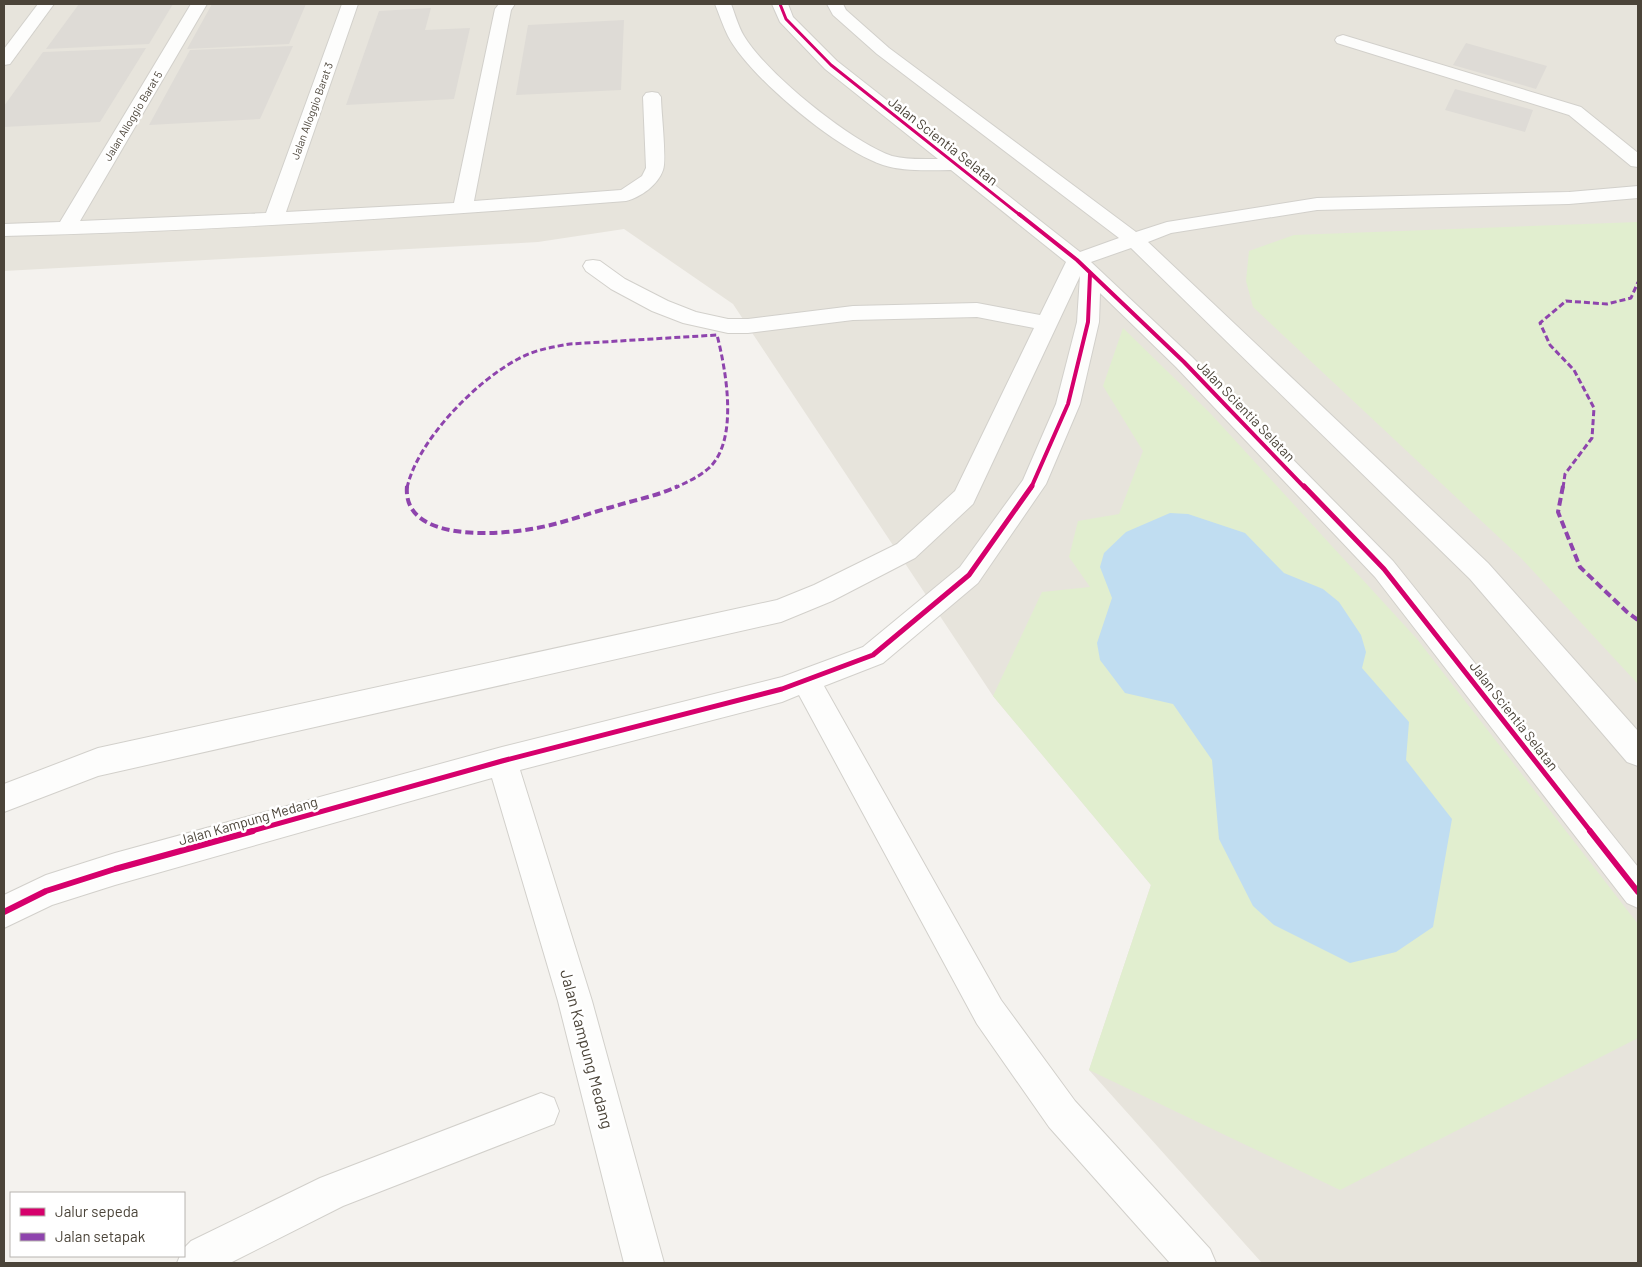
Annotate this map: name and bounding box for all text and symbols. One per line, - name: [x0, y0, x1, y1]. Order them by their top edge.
- street label: Jalan Alloggio Barat 3: [288, 60, 335, 161]
- street label: Jalan Alloggio Barat 5: [101, 68, 165, 163]
- street label: Jalan Scientia Selatan: [885, 93, 1001, 189]
- street label: Jalan Scientia Selatan: [1194, 356, 1299, 465]
- street label: Jalan Scientia Selatan: [1466, 658, 1562, 774]
- street label: Jalan Kampung Medang: [176, 793, 319, 848]
- street label: Jalan Kampung Medang: [557, 967, 618, 1131]
- legend: [10, 1192, 185, 1257]
- text: Jalur sepeda: [55, 1202, 139, 1220]
- text: Jalan setapak: [55, 1227, 146, 1245]

